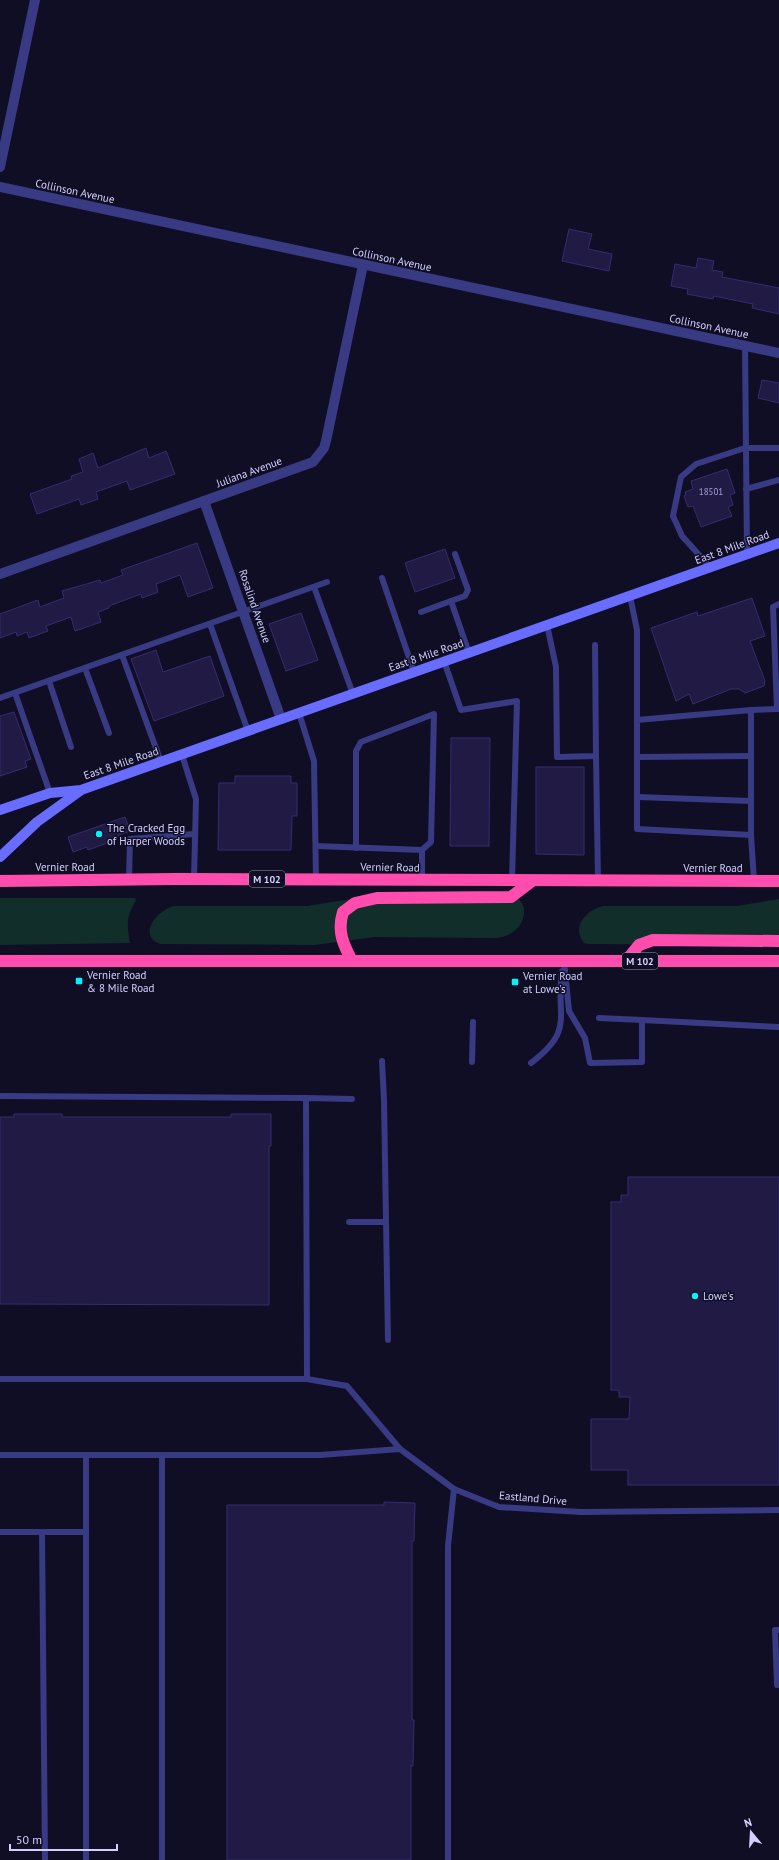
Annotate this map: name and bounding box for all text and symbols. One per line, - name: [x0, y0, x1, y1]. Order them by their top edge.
- street label: Collinson Avenue: [34, 176, 116, 206]
- street label: Collinson Avenue: [351, 244, 433, 274]
- street label: Collinson Avenue: [668, 311, 750, 341]
- street label: Juliana Avenue: [213, 453, 284, 491]
- house number: 18501: [699, 486, 723, 497]
- street label: East 8 Mile Road: [693, 527, 771, 567]
- street label: Rosalind Avenue: [236, 567, 274, 645]
- street label: East 8 Mile Road: [387, 636, 465, 674]
- street label: East 8 Mile Road: [82, 744, 160, 782]
- place label: The Cracked Egg of Harper Woods: [107, 821, 185, 848]
- marker: The Cracked Egg of Harper Woods: [94, 829, 104, 839]
- street label: Vernier Road: [359, 859, 420, 875]
- street label: Vernier Road: [34, 860, 95, 874]
- street label: Vernier Road: [682, 861, 743, 875]
- road number: M 102: [249, 871, 285, 887]
- road number: M 102: [622, 953, 658, 969]
- place label: Vernier Road & 8 Mile Road: [86, 968, 155, 995]
- place label: Vernier Road at Lowe's: [522, 969, 583, 996]
- marker: Vernier Road & 8 Mile Road: [74, 976, 84, 986]
- marker: Vernier Road at Lowe's: [510, 977, 520, 987]
- place label: Lowe's: [703, 1289, 734, 1303]
- marker: Lowe's: [690, 1291, 700, 1301]
- street label: Eastland Drive: [499, 1488, 568, 1508]
- north arrow: [731, 1812, 771, 1852]
- text: N: [742, 1815, 754, 1830]
- scale bar: [10, 1826, 117, 1852]
- text: 50 m: [16, 1832, 42, 1847]

